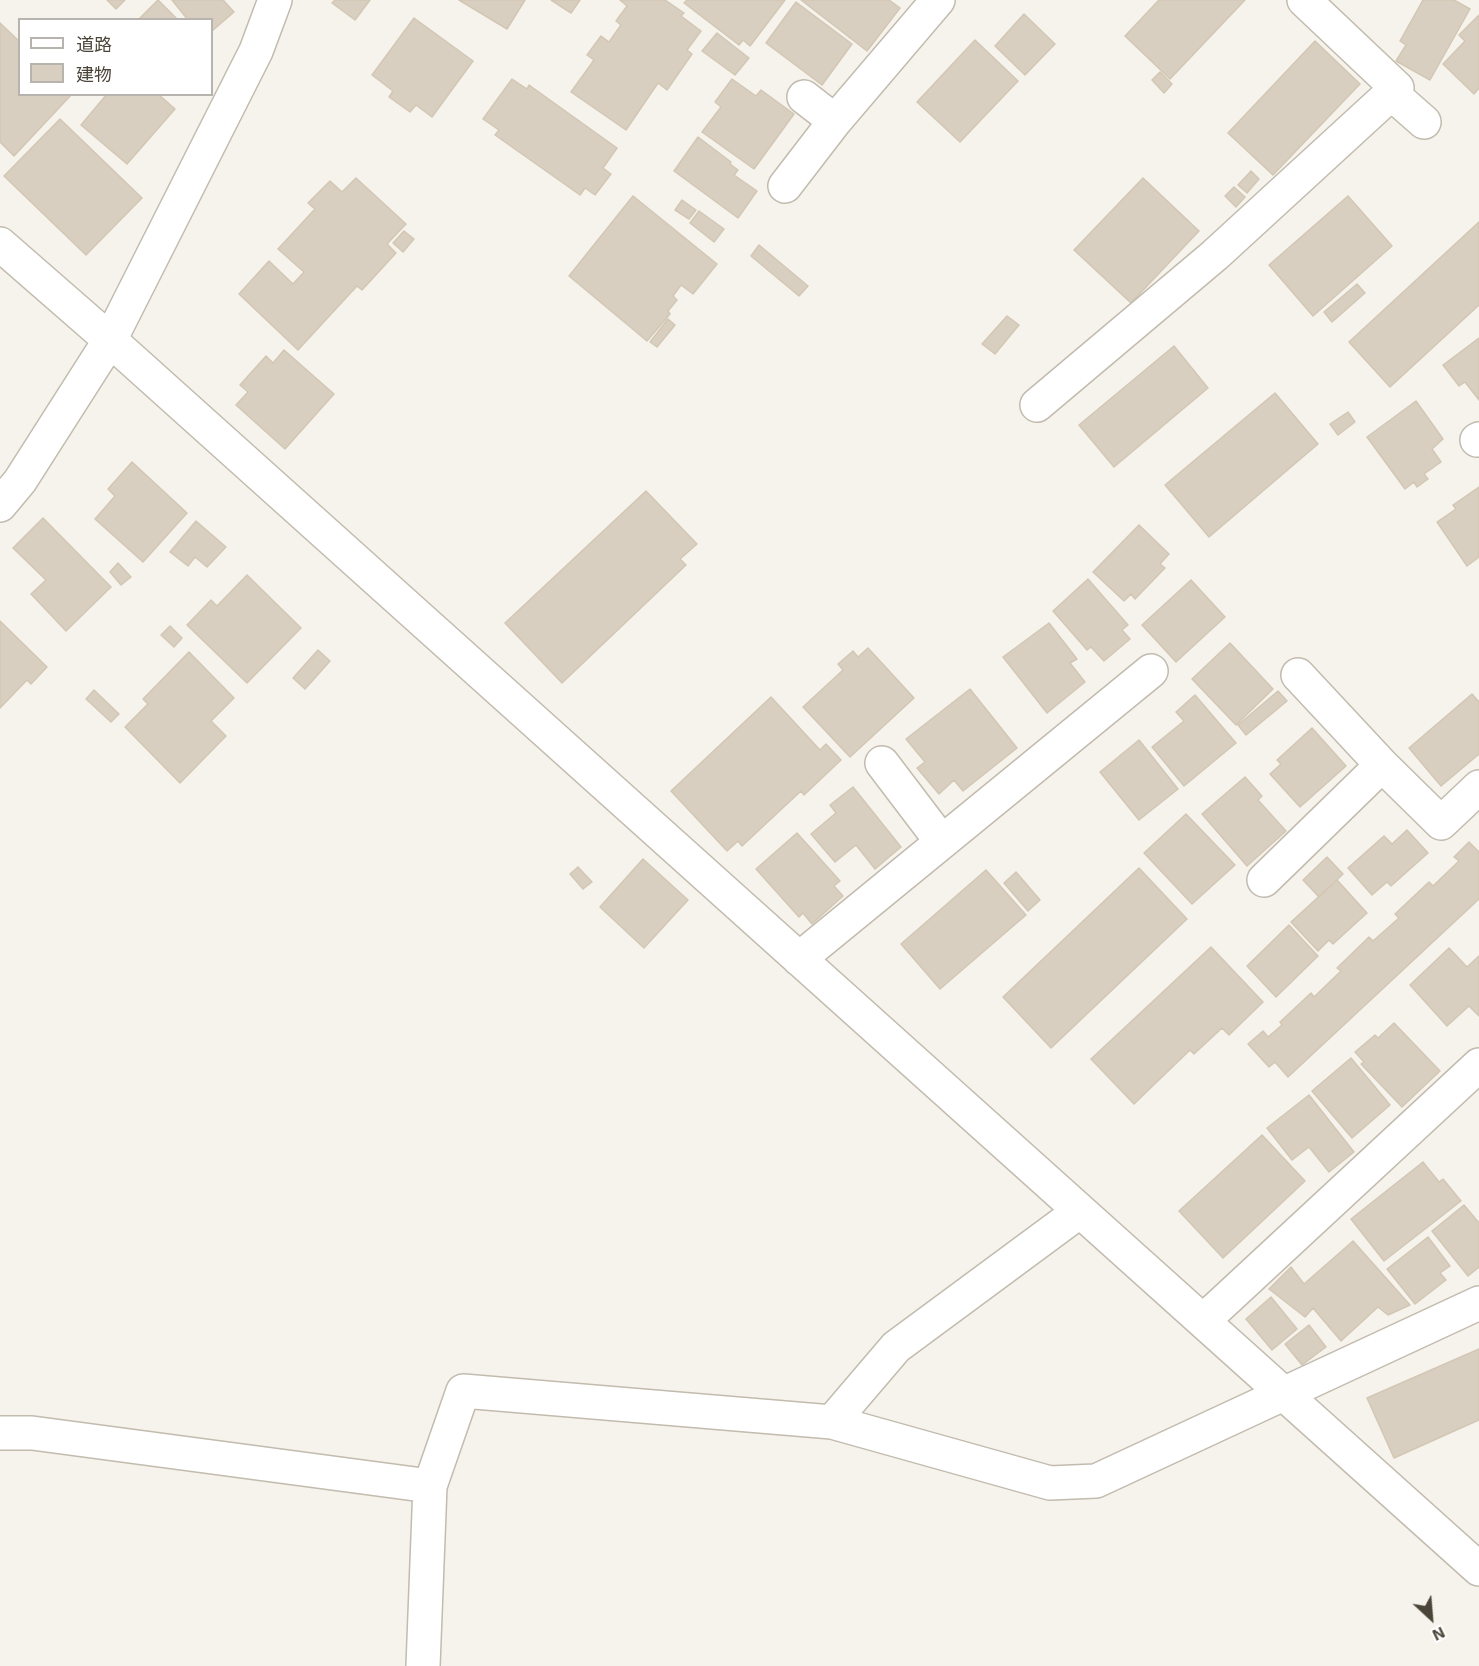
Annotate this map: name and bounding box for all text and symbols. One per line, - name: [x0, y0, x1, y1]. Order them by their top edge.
- legend: [18, 18, 213, 96]
- text: 道路: [76, 33, 112, 55]
- text: 建物: [76, 63, 112, 85]
- north arrow: [1401, 1588, 1461, 1648]
- text: N: [1430, 1624, 1448, 1646]

